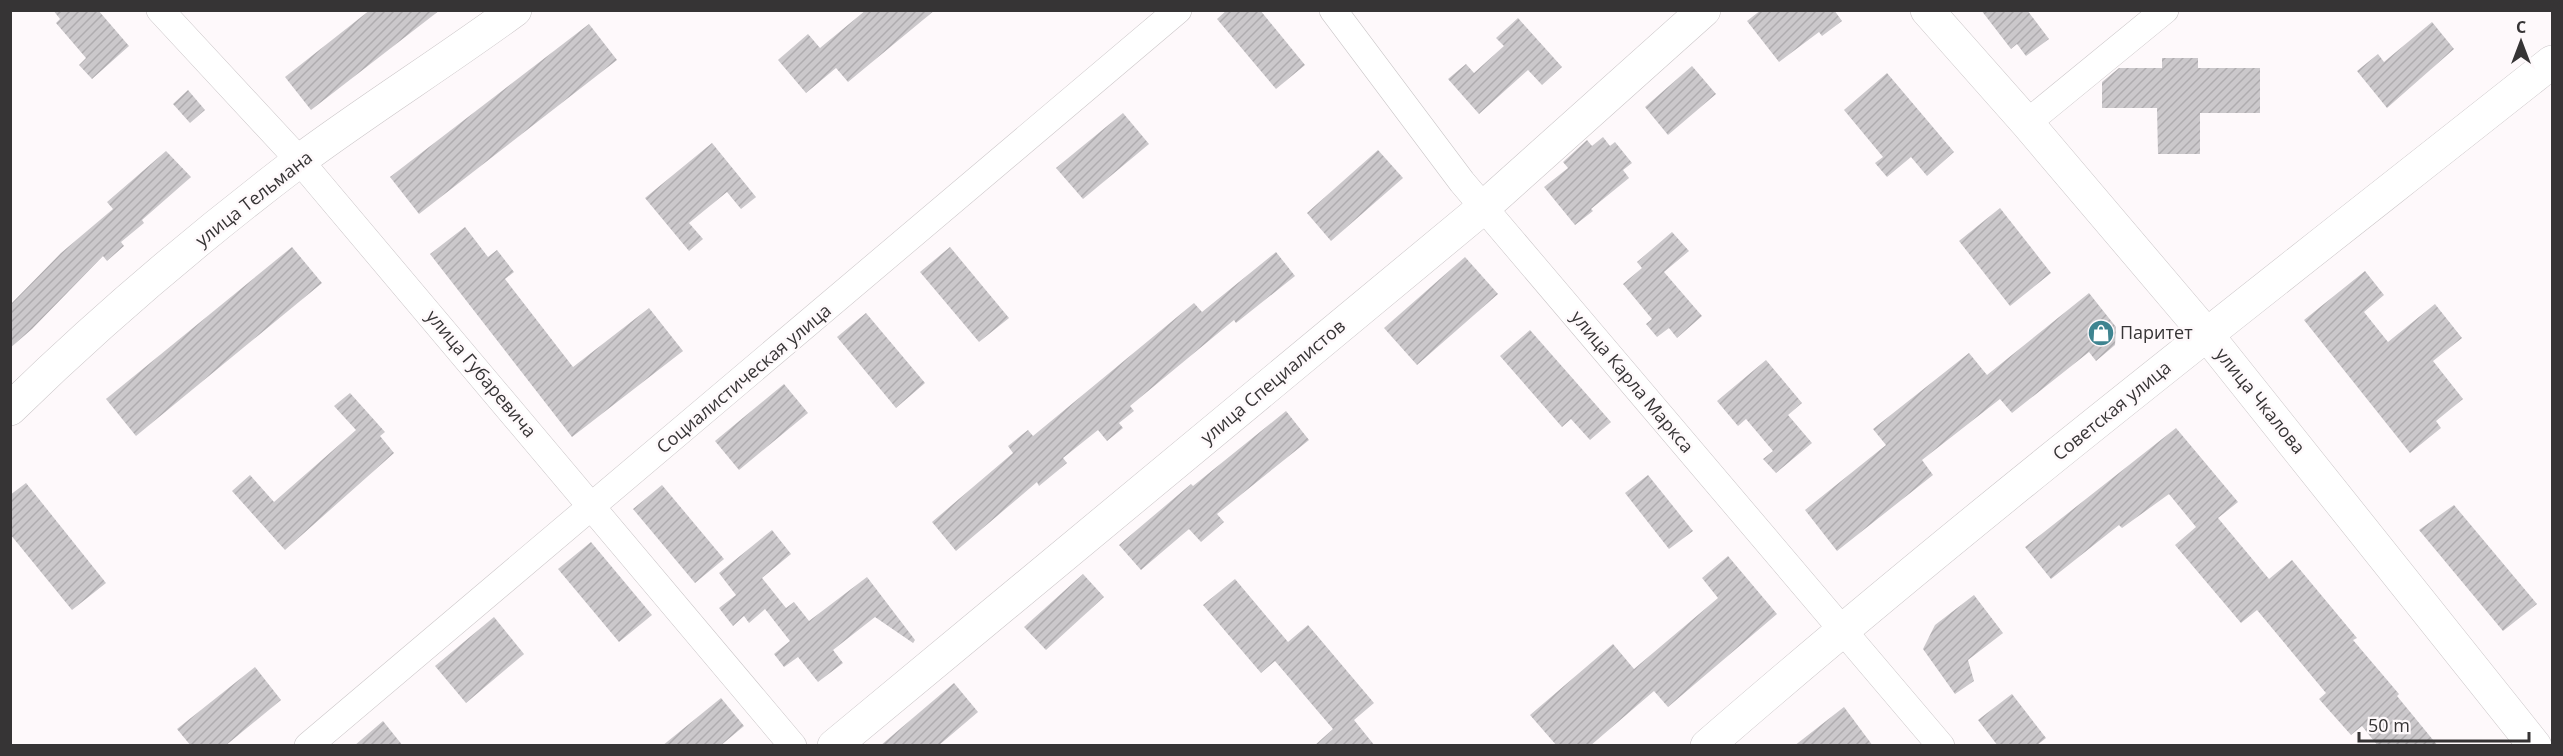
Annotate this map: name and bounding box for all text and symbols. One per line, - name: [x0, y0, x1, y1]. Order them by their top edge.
- north arrow: [2491, 12, 2551, 72]
- text: С: [2516, 16, 2526, 38]
- street label: улица Тельмана: [190, 145, 317, 251]
- street label: Социалистическая улица: [651, 298, 836, 458]
- street label: улица Губаревича: [421, 305, 542, 442]
- street label: улица Карла Маркса: [1566, 305, 1699, 458]
- street label: улица Специалистов: [1195, 314, 1350, 449]
- shop icon: Паритет: [2086, 318, 2116, 348]
- place label: Паритет: [2120, 320, 2193, 344]
- street label: улица Чкалова: [2211, 342, 2311, 458]
- street label: Советская улица: [2047, 355, 2176, 465]
- scale bar: [2359, 705, 2528, 743]
- text: 50 m: [2368, 713, 2410, 737]

